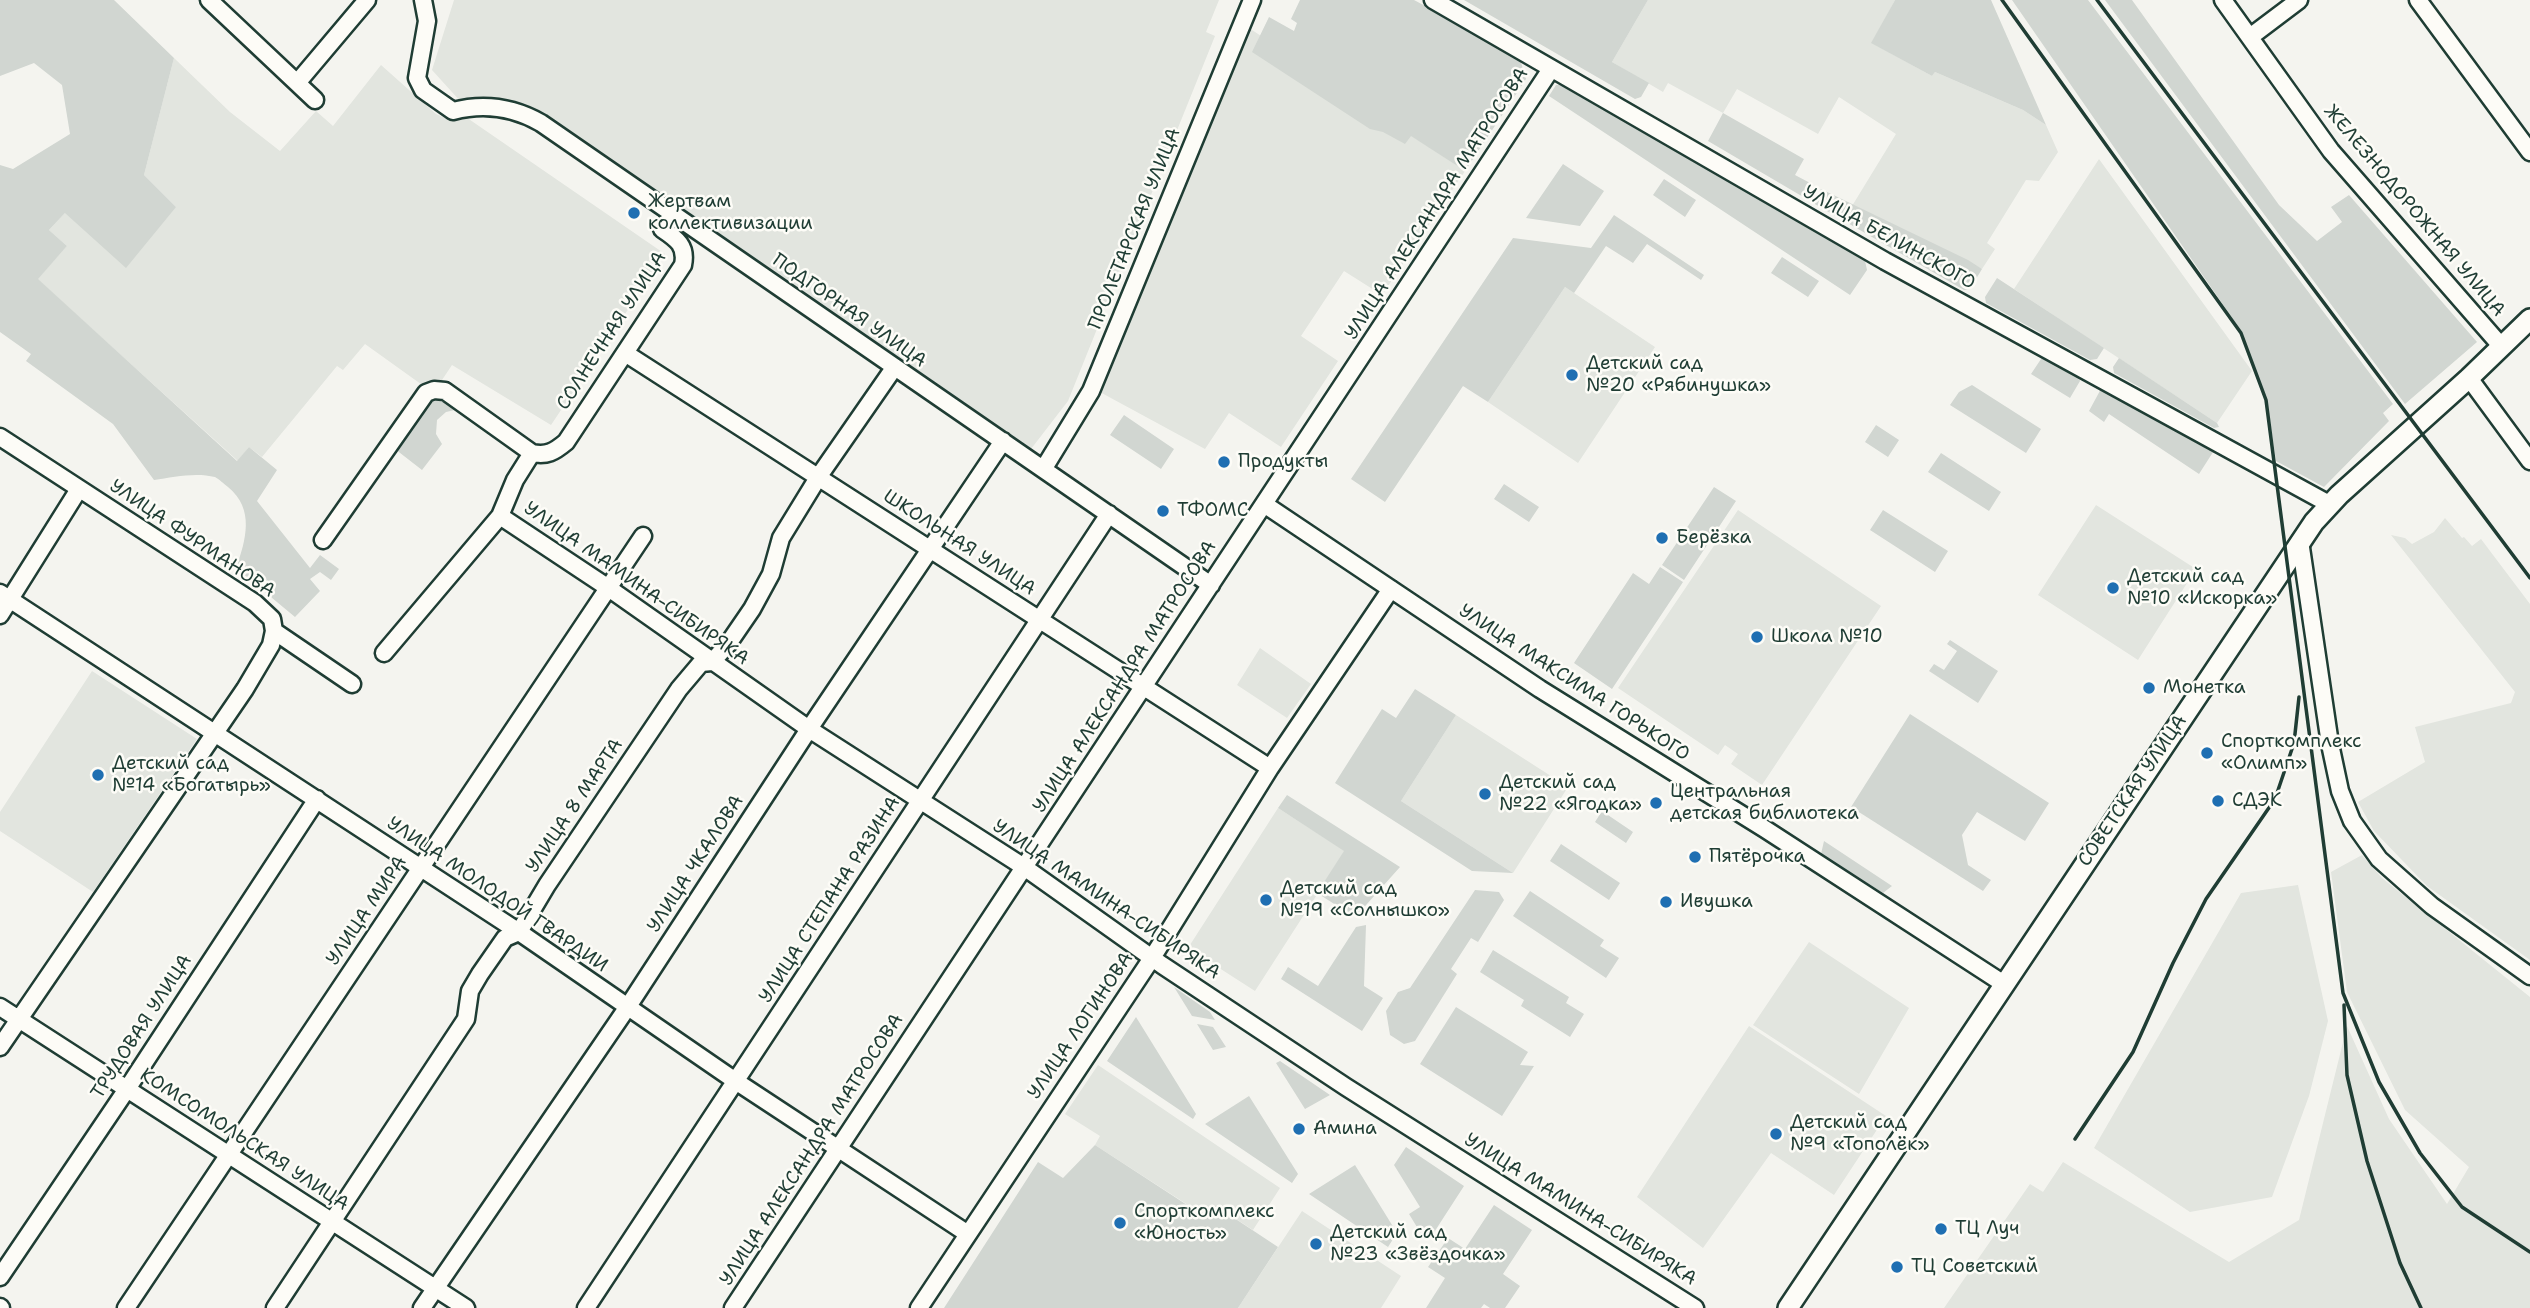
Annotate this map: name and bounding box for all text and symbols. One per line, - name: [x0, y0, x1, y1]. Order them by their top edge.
- street label: УЛИЦА АЛЕКСАНДРА МАТРОСОВА: [1340, 64, 1534, 344]
- street label: ЖЕЛЕЗНОДОРОЖНАЯ УЛИЦА: [2319, 100, 2509, 322]
- street label: ПРОЛЕТАРСКАЯ УЛИЦА: [1084, 125, 1186, 333]
- street label: УЛИЦА БЕЛИНСКОГО: [1799, 181, 1979, 295]
- place label: Жертвам коллективизации: [648, 191, 813, 235]
- marker: Жертвам коллективизации: [626, 205, 642, 221]
- street label: СОЛНЕЧНАЯ УЛИЦА: [552, 248, 672, 414]
- street label: ПОДГОРНАЯ УЛИЦА: [767, 249, 931, 373]
- place label: Детский сад №20 «Рябинушка»: [1586, 353, 1771, 397]
- marker: Детский сад №20 «Рябинушка»: [1564, 367, 1580, 383]
- place label: Продукты: [1238, 451, 1328, 473]
- marker: Продукты: [1216, 454, 1232, 470]
- street label: УЛИЦА ФУРМАНОВА: [105, 475, 279, 603]
- street label: ШКОЛЬНАЯ УЛИЦА: [878, 485, 1040, 601]
- street label: УЛИЦА МАМИНА-СИБИРЯКА: [519, 497, 753, 671]
- place label: ТФОМС: [1177, 500, 1248, 522]
- marker: ТФОМС: [1155, 503, 1171, 519]
- place label: Берёзка: [1676, 527, 1751, 549]
- marker: Берёзка: [1654, 530, 1670, 546]
- street label: УЛИЦА АЛЕКСАНДРА МАТРОСОВА: [1028, 537, 1222, 817]
- place label: Детский сад №10 «Искорка»: [2127, 566, 2277, 610]
- marker: Детский сад №10 «Искорка»: [2105, 580, 2121, 596]
- street label: УЛИЦА МАКСИМА ГОРЬКОГО: [1454, 600, 1694, 766]
- place label: Школа №10: [1771, 626, 1883, 648]
- marker: Школа №10: [1749, 629, 1765, 645]
- place label: Монетка: [2163, 677, 2246, 699]
- marker: Монетка: [2141, 680, 2157, 696]
- street label: СОВЕТСКАЯ УЛИЦА: [2074, 711, 2192, 871]
- place label: Спорткомплекс «Олимп»: [2221, 731, 2362, 775]
- street label: УЛИЦА 8 МАРТА: [522, 735, 628, 877]
- marker: Спорткомплекс «Олимп»: [2199, 745, 2215, 761]
- place label: Детский сад №14 «Богатырь»: [112, 753, 271, 797]
- marker: Детский сад №14 «Богатырь»: [90, 767, 106, 783]
- place label: Детский сад №22 «Ягодка»: [1499, 772, 1642, 816]
- place label: Центральная детская библиотека: [1670, 781, 1859, 825]
- marker: Детский сад №22 «Ягодка»: [1477, 786, 1493, 802]
- place label: СДЭК: [2232, 790, 2282, 812]
- street label: УЛИЦА ЧКАЛОВА: [643, 791, 749, 937]
- street label: УЛИЦА СТЕПАНА РАЗИНА: [755, 793, 905, 1007]
- marker: СДЭК: [2210, 793, 2226, 809]
- marker: Центральная детская библиотека: [1648, 795, 1664, 811]
- street label: УЛИЦА МОЛОДОЙ ГВАРДИИ: [382, 812, 612, 978]
- street label: УЛИЦА МАМИНА-СИБИРЯКА: [988, 815, 1224, 985]
- place label: Пятёрочка: [1709, 846, 1805, 868]
- marker: Пятёрочка: [1687, 849, 1703, 865]
- street label: УЛИЦА МИРА: [322, 852, 412, 970]
- place label: Детский сад №19 «Солнышко»: [1280, 878, 1450, 922]
- place label: Ивушка: [1680, 891, 1753, 913]
- marker: Детский сад №19 «Солнышко»: [1258, 892, 1274, 908]
- marker: Ивушка: [1658, 894, 1674, 910]
- street label: УЛИЦА ЛОГИНОВА: [1023, 948, 1139, 1104]
- street label: ТРУДОВАЯ УЛИЦА: [87, 950, 197, 1104]
- street label: УЛИЦА АЛЕКСАНДРА МАТРОСОВА: [715, 1010, 909, 1290]
- street label: КОМСОМОЛЬСКАЯ УЛИЦА: [135, 1064, 353, 1216]
- place label: Детский сад №9 «Тополёк»: [1790, 1112, 1929, 1156]
- place label: Амина: [1313, 1118, 1377, 1140]
- marker: Амина: [1291, 1121, 1307, 1137]
- marker: Детский сад №9 «Тополёк»: [1768, 1126, 1784, 1142]
- street label: УЛИЦА МАМИНА-СИБИРЯКА: [1460, 1129, 1700, 1291]
- place label: Спорткомплекс «Юность»: [1134, 1201, 1275, 1245]
- marker: Спорткомплекс «Юность»: [1112, 1215, 1128, 1231]
- place label: ТЦ Луч: [1955, 1218, 2019, 1240]
- marker: ТЦ Луч: [1933, 1221, 1949, 1237]
- place label: Детский сад №23 «Звёздочка»: [1330, 1222, 1505, 1266]
- marker: Детский сад №23 «Звёздочка»: [1308, 1236, 1324, 1252]
- place label: ТЦ Советский: [1911, 1256, 2038, 1278]
- marker: ТЦ Советский: [1889, 1259, 1905, 1275]

